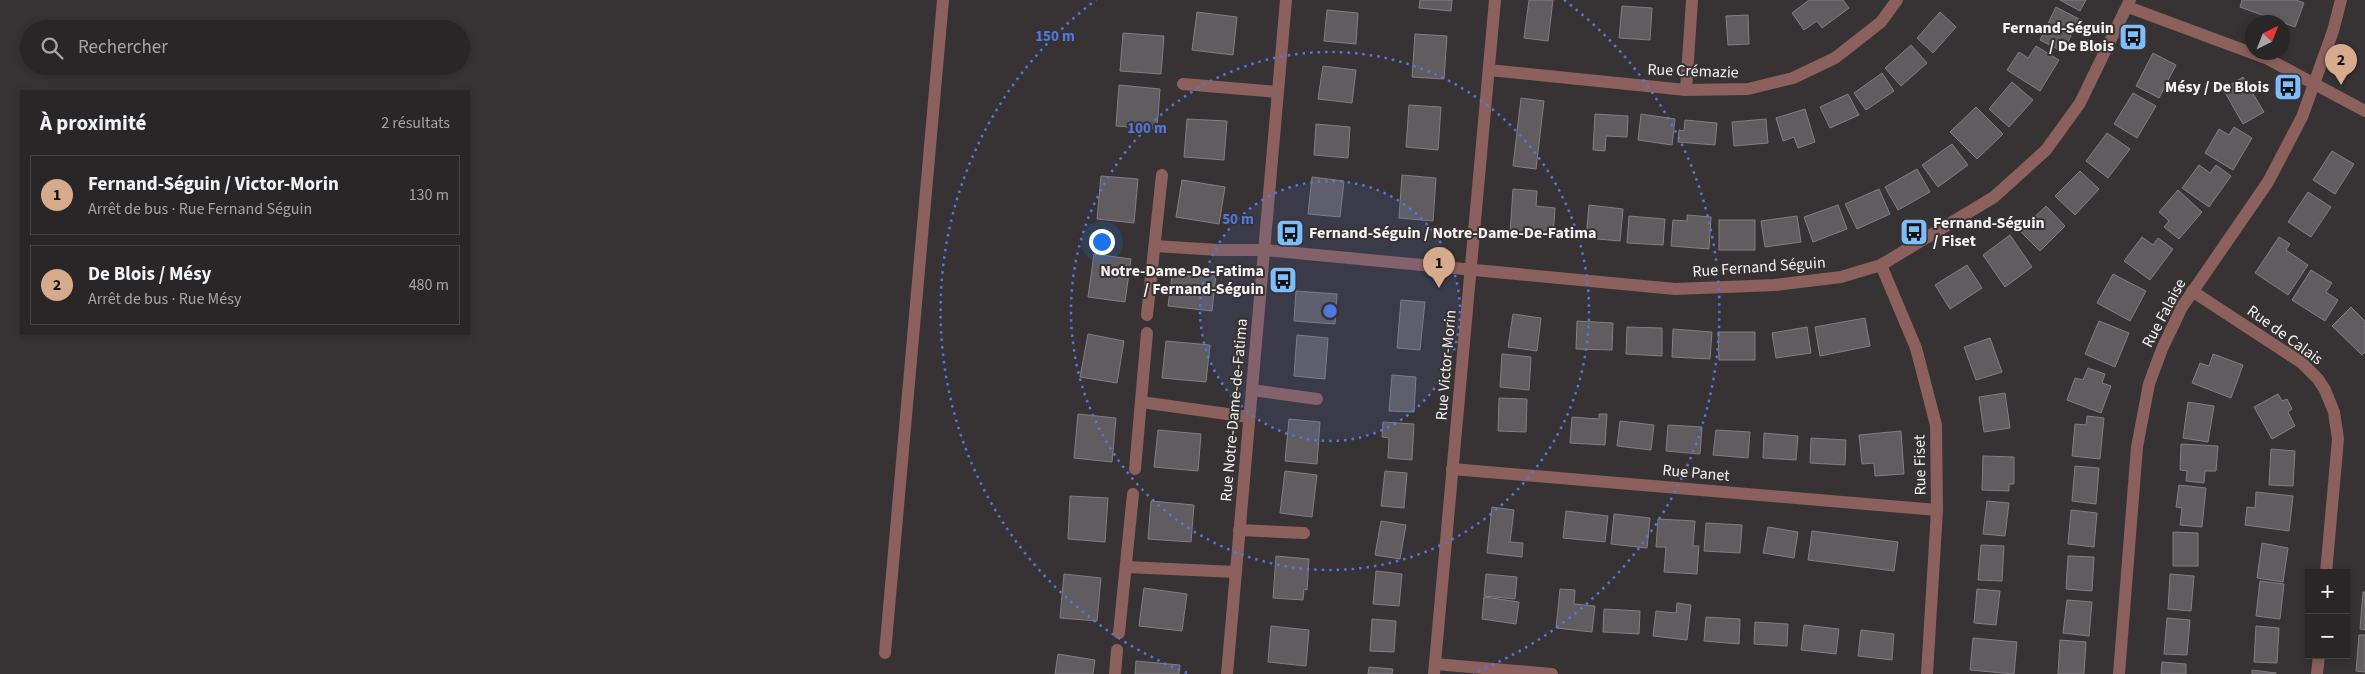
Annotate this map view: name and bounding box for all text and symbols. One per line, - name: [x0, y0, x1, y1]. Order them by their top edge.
- north arrow: [2245, 15, 2290, 60]
- place label: Fernand-Séguin / De Blois: [2002, 17, 2114, 57]
- search box: [20, 20, 470, 75]
- bus stop icon: Fernand-Séguin / De Blois: [2118, 22, 2148, 52]
- text: 150 m: [1035, 26, 1075, 47]
- icon: search: [38, 34, 66, 62]
- text: Rechercher: [78, 34, 168, 61]
- pin: 2: [2325, 44, 2357, 85]
- street label: Rue Crémazie: [1647, 58, 1739, 84]
- bus stop icon: Mésy / De Blois: [2273, 72, 2303, 102]
- place label: Mésy / De Blois: [2165, 76, 2269, 98]
- text: À proximité: [40, 108, 146, 138]
- text: 2 résultats: [381, 112, 450, 134]
- text: 100 m: [1127, 118, 1167, 139]
- text: Fernand-Séguin / Victor-Morin: [88, 171, 339, 198]
- text: 1: [53, 184, 61, 206]
- text: 130 m: [409, 184, 449, 206]
- text: Arrêt de bus · Rue Fernand Séguin: [88, 198, 312, 220]
- text: 50 m: [1222, 209, 1254, 230]
- place label: Fernand-Séguin / Fiset: [1933, 212, 2045, 252]
- bus stop icon: Fernand-Séguin / Fiset: [1899, 217, 1929, 247]
- bus stop icon: Fernand-Séguin / Notre-Dame-De-Fatima: [1275, 218, 1305, 248]
- place label: Fernand-Séguin / Notre-Dame-De-Fatima: [1309, 222, 1596, 244]
- your location: [1089, 229, 1115, 255]
- pin: 1: [1423, 247, 1455, 288]
- street label: Rue Fernand Séguin: [1692, 251, 1826, 283]
- place label: Notre-Dame-De-Fatima / Fernand-Séguin: [1100, 260, 1264, 300]
- text: De Blois / Mésy: [88, 261, 212, 288]
- bus stop icon: Notre-Dame-De-Fatima / Fernand-Séguin: [1268, 265, 1298, 295]
- text: 2: [53, 274, 61, 296]
- text: 480 m: [409, 274, 449, 296]
- street label: Rue Falaise: [2137, 275, 2191, 351]
- text: Arrêt de bus · Rue Mésy: [88, 288, 241, 310]
- street label: Rue de Calais: [2243, 300, 2328, 370]
- centre of rings: [1321, 302, 1339, 320]
- street label: Rue Victor-Morin: [1430, 309, 1462, 421]
- street label: Rue Notre-Dame-de-Fatima: [1215, 318, 1253, 502]
- street label: Rue Fiset: [1908, 434, 1932, 496]
- street label: Rue Panet: [1662, 459, 1731, 487]
- map controls: [2305, 569, 2350, 659]
- button: +: [2305, 569, 2350, 614]
- button: −: [2305, 614, 2350, 659]

